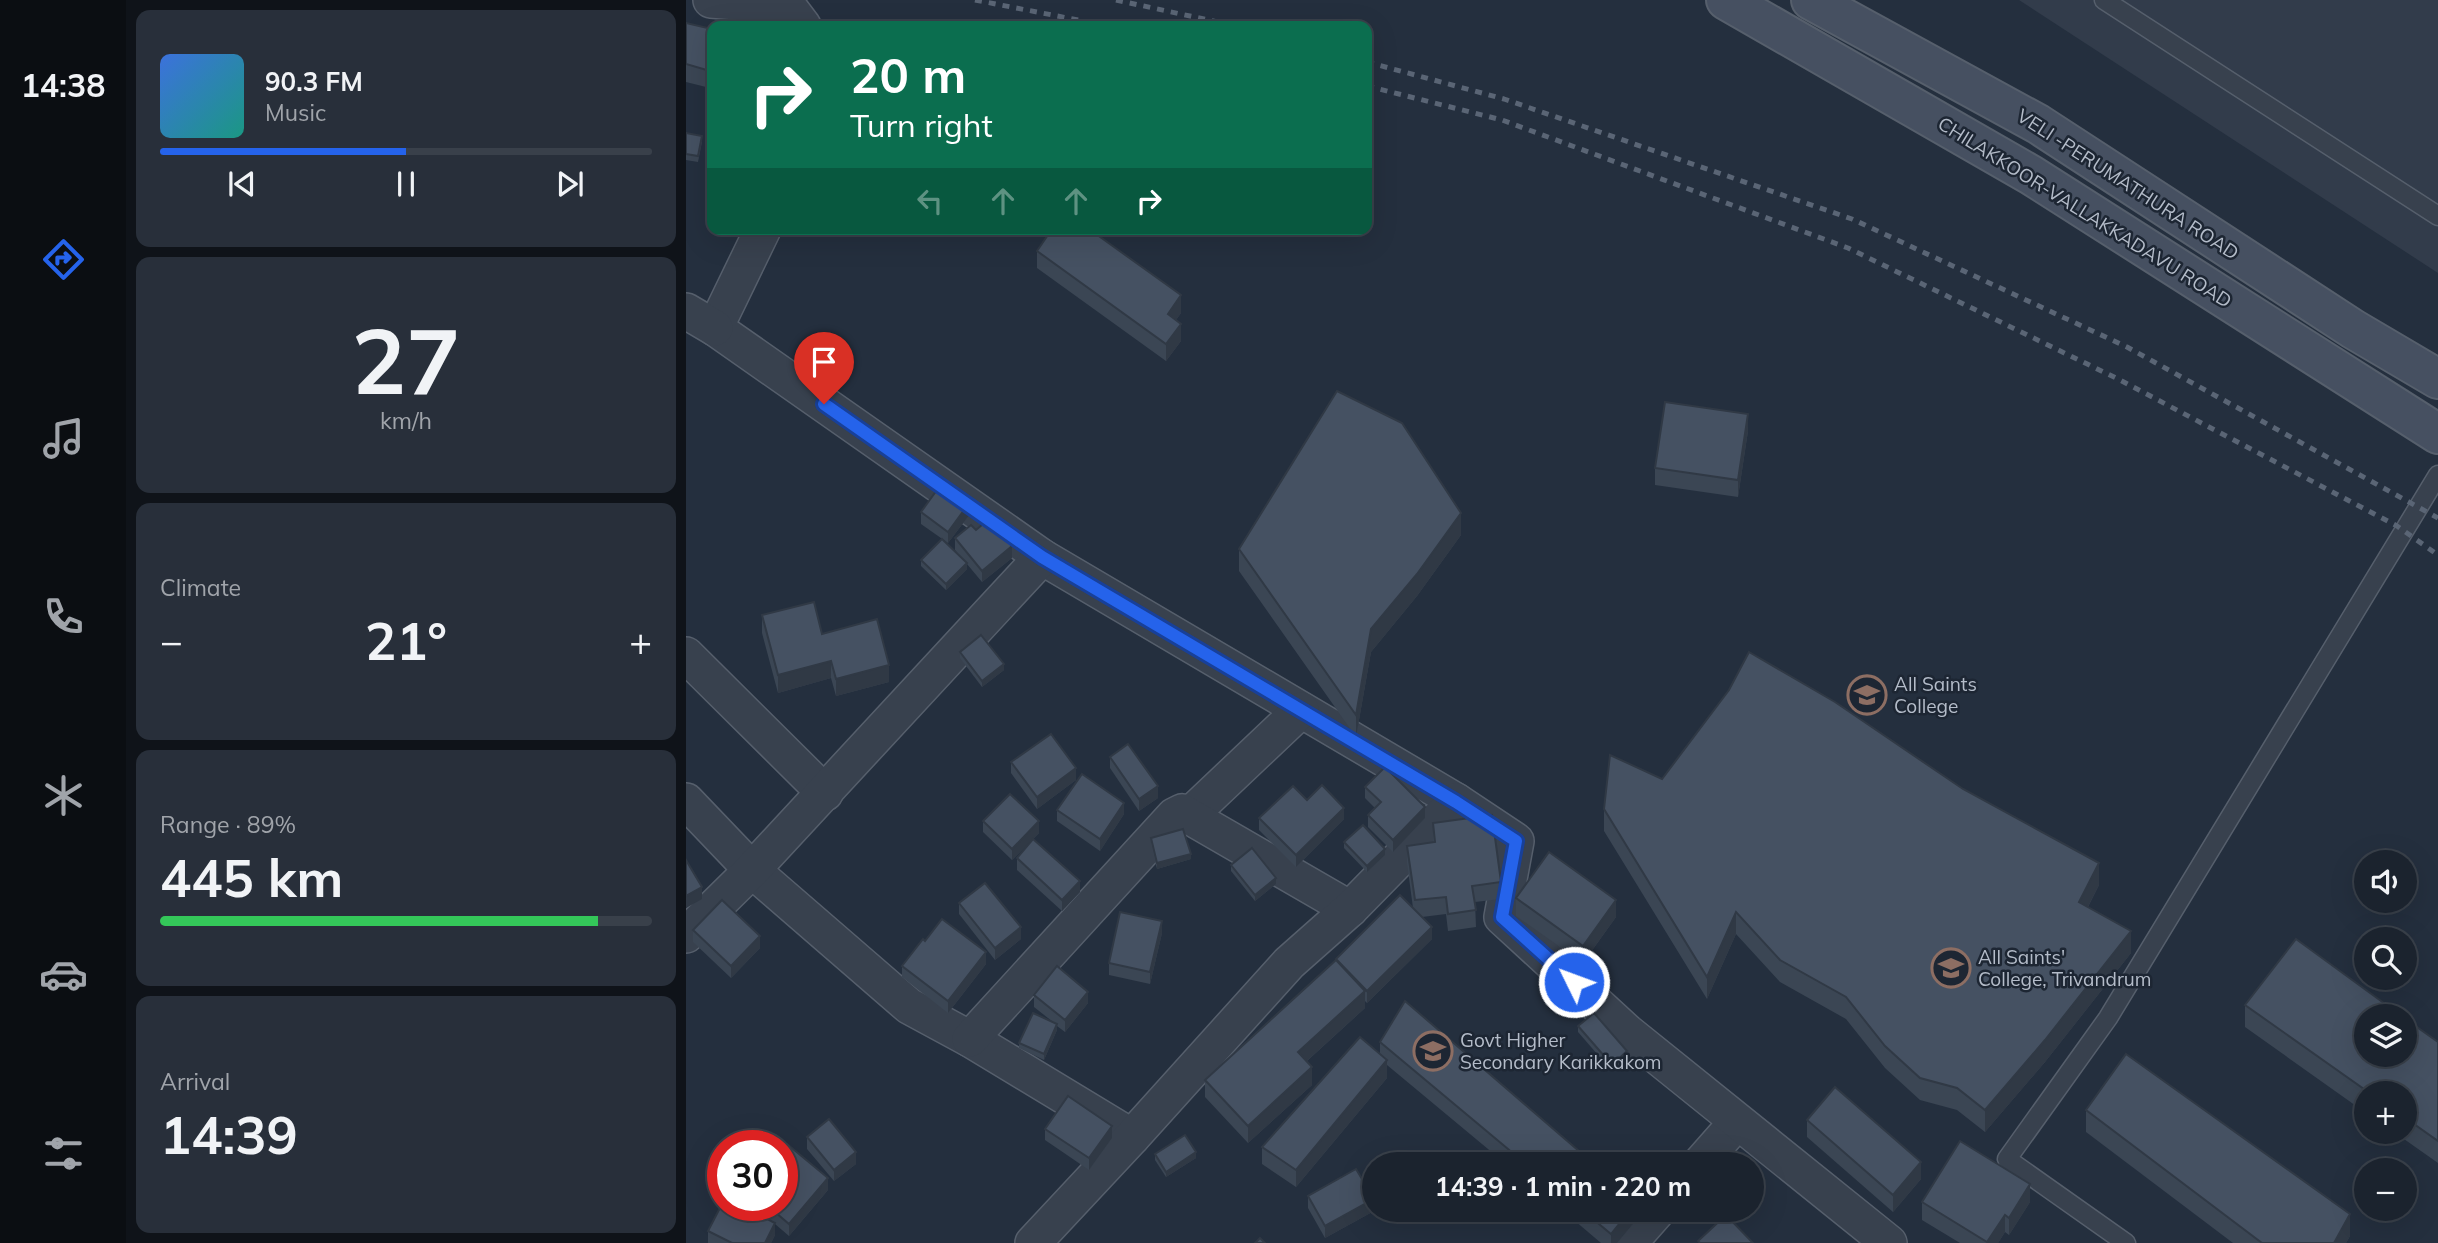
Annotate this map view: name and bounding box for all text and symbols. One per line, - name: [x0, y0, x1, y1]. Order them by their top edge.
- text: 20 m: [850, 44, 966, 105]
- icon: right: [735, 49, 826, 140]
- text: 14:38: [21, 65, 105, 105]
- text: 90.3 FM: [265, 65, 363, 98]
- text: Music: [265, 98, 326, 127]
- street label: VELI -PERUMATHURA ROAD: [2013, 103, 2243, 265]
- text: Turn right: [850, 105, 993, 145]
- street label: CHILAKKOOR-VALLAKKADAVU ROAD: [1934, 111, 2236, 313]
- icon: previous: [223, 165, 261, 203]
- icon: pause: [387, 165, 425, 203]
- icon: next: [551, 165, 589, 203]
- icon: left: [911, 182, 949, 220]
- icon: ahead: [984, 182, 1022, 220]
- icon: ahead: [1057, 182, 1095, 220]
- icon: right: [1130, 182, 1168, 220]
- icon: directions: [39, 235, 88, 284]
- text: 27: [351, 303, 461, 417]
- pin: [794, 332, 854, 404]
- icon: arrive: [805, 343, 843, 381]
- text: km/h: [380, 406, 432, 435]
- icon: music: [39, 414, 88, 463]
- text: Climate: [160, 573, 241, 602]
- icon: phone: [39, 592, 88, 641]
- text: 21°: [365, 608, 447, 673]
- text: −: [160, 617, 183, 665]
- text: +: [629, 617, 652, 665]
- place label: All Saints College: [1894, 672, 1977, 718]
- school or university icon: All Saints College: [1846, 674, 1888, 716]
- icon: climate: [39, 771, 88, 820]
- text: Range · 89%: [160, 810, 296, 839]
- text: 445 km: [160, 845, 343, 910]
- map controls: [2354, 850, 2417, 1221]
- button: sound: [2354, 850, 2417, 913]
- button: search: [2354, 927, 2417, 990]
- position arrow: [1537, 945, 1611, 1019]
- place label: All Saints' College, Trivandrum: [1978, 945, 2151, 991]
- school or university icon: All Saints' College, Trivandrum: [1930, 947, 1972, 989]
- icon: car: [39, 950, 88, 999]
- button: layers: [2354, 1004, 2417, 1067]
- place label: Govt Higher Secondary Karikkakom: [1460, 1028, 1662, 1074]
- school or university icon: Govt Higher Secondary Karikkakom: [1412, 1030, 1454, 1072]
- text: Arrival: [160, 1067, 230, 1096]
- button: +: [2354, 1081, 2417, 1144]
- text: 14:39: [160, 1102, 298, 1167]
- icon: filters: [39, 1129, 88, 1178]
- speed limit sign: 30: [707, 1130, 798, 1221]
- button: −: [2354, 1158, 2417, 1221]
- text: 14:39 · 1 min · 220 m: [1435, 1170, 1691, 1203]

